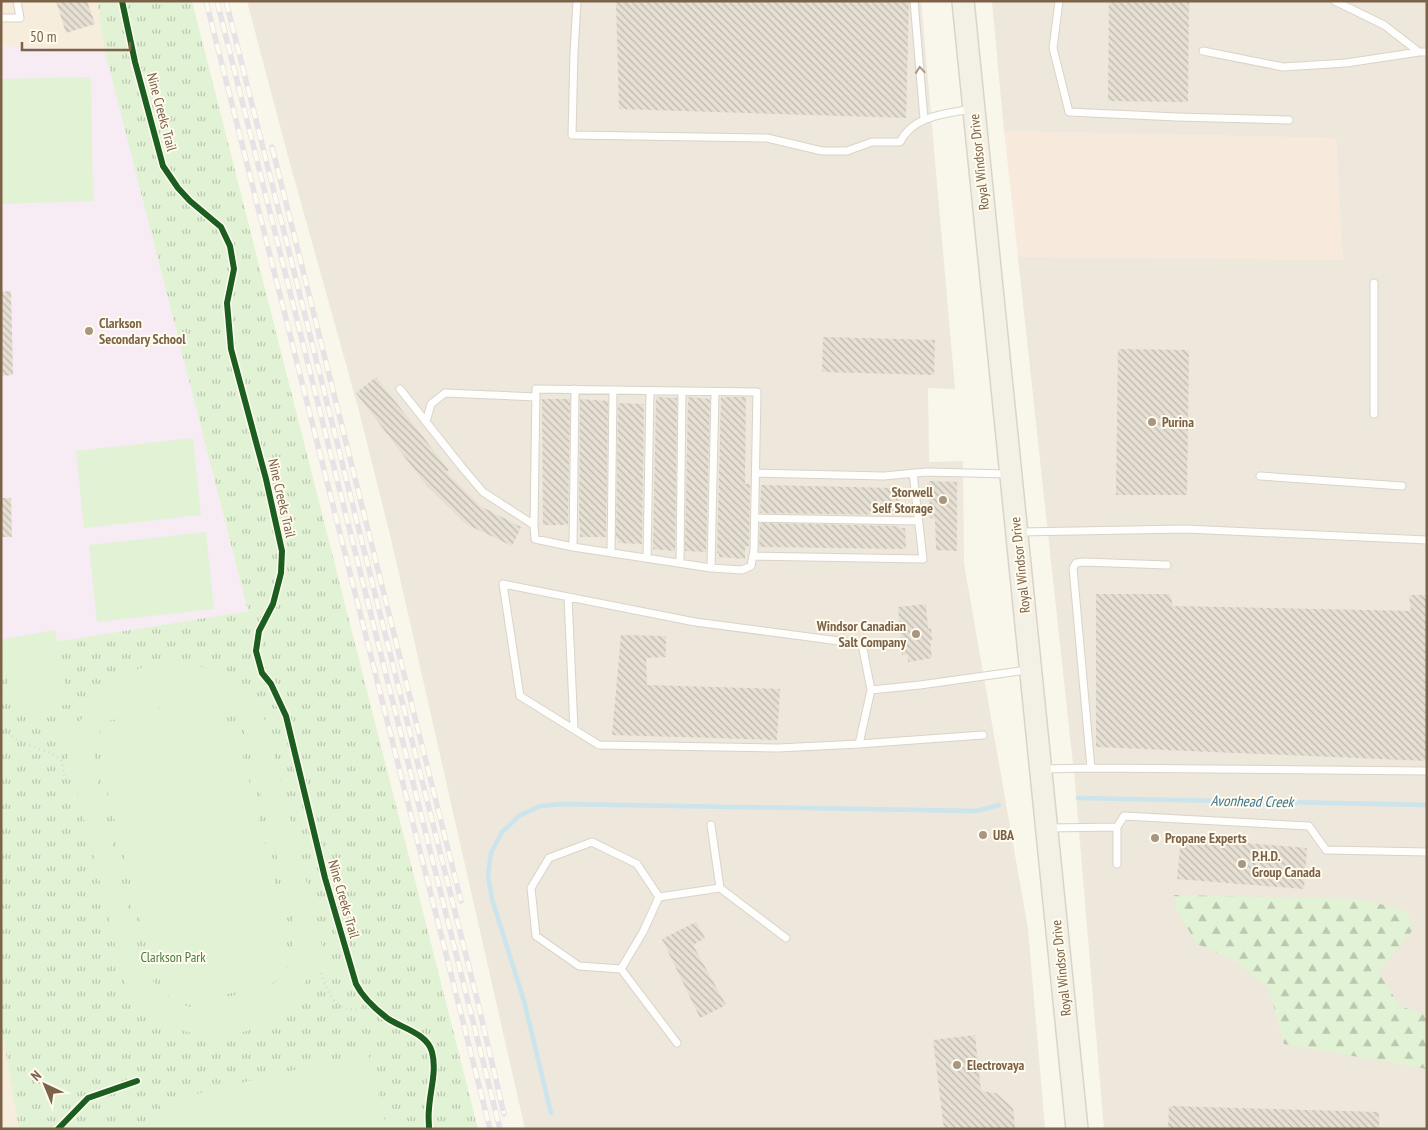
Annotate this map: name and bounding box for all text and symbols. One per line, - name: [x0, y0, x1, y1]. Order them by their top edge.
- scale bar: [22, 20, 130, 52]
- text: 50 m: [30, 27, 56, 46]
- one-way arrow: [914, 66, 925, 74]
- street label: Nine Creeks Trail: [143, 71, 181, 154]
- street label: Royal Windsor Drive: [965, 113, 993, 211]
- place label: Clarkson Secondary School: [99, 314, 186, 348]
- marker: Clarkson Secondary School: [83, 325, 95, 337]
- place label: Purina: [1162, 413, 1194, 431]
- marker: Purina: [1146, 416, 1158, 428]
- street label: Nine Creeks Trail: [264, 457, 300, 540]
- place label: Storwell Self Storage: [872, 483, 934, 517]
- marker: Storwell Self Storage: [937, 494, 949, 506]
- street label: Royal Windsor Drive: [1006, 516, 1034, 614]
- place label: Windsor Canadian Salt Company: [816, 617, 906, 651]
- marker: Windsor Canadian Salt Company: [910, 628, 922, 640]
- water label: Avonhead Creek: [1210, 791, 1296, 811]
- place label: UBA: [993, 826, 1015, 844]
- marker: UBA: [977, 829, 989, 841]
- place label: Propane Experts: [1165, 829, 1247, 847]
- marker: Propane Experts: [1149, 832, 1161, 844]
- place label: P.H.D. Group Canada: [1252, 847, 1321, 881]
- street label: Nine Creeks Trail: [324, 858, 364, 941]
- marker: P.H.D. Group Canada: [1236, 858, 1248, 870]
- street label: Royal Windsor Drive: [1047, 919, 1075, 1017]
- park label: Clarkson Park: [140, 948, 206, 966]
- place label: Electrovaya: [967, 1056, 1025, 1074]
- marker: Electrovaya: [951, 1059, 963, 1071]
- north arrow: [20, 1060, 70, 1110]
- text: N: [27, 1067, 45, 1085]

